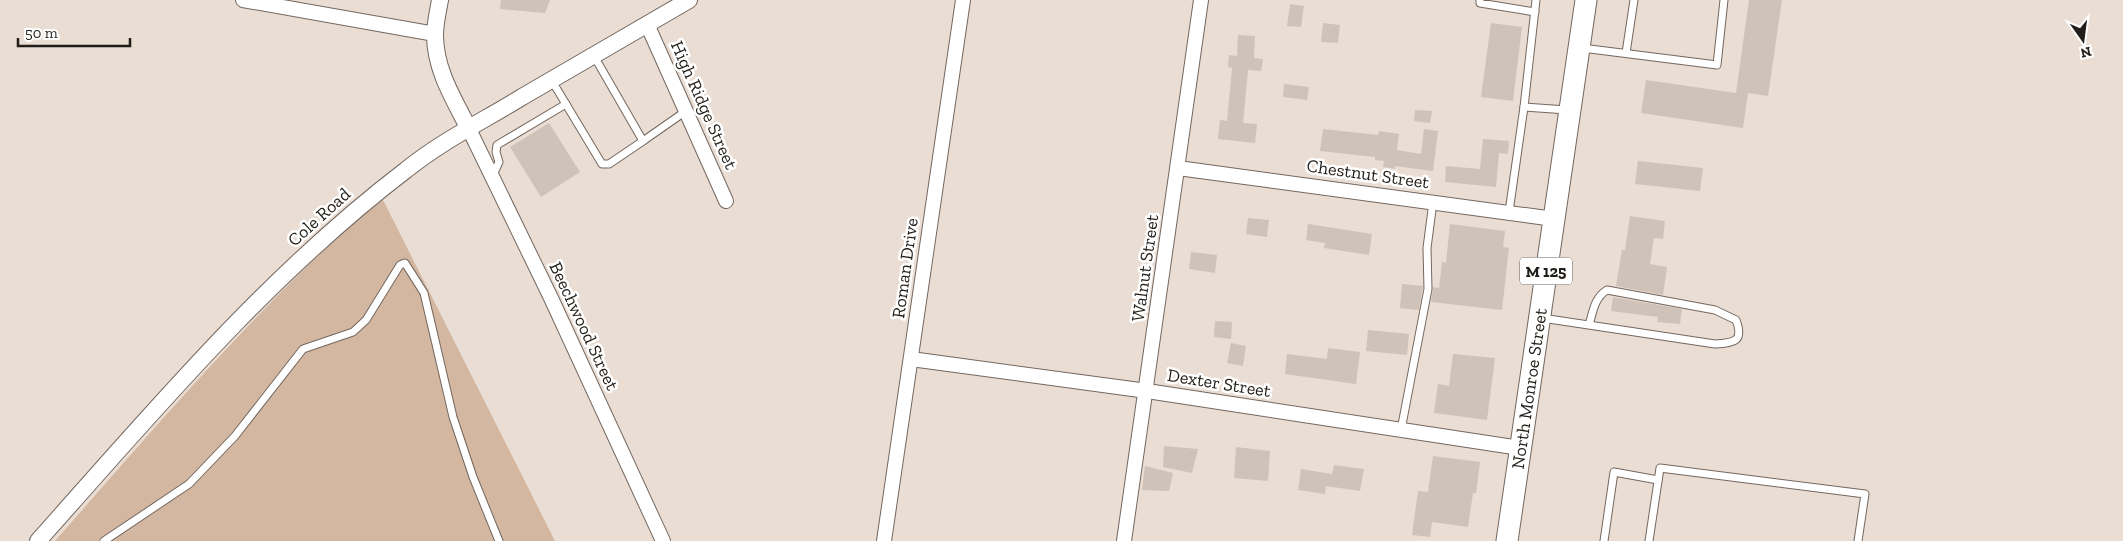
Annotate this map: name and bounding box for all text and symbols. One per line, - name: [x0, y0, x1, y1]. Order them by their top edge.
- scale bar: [18, 15, 130, 47]
- north arrow: [2058, 15, 2108, 65]
- text: 50 m: [25, 24, 58, 42]
- street label: High Ridge Street: [666, 37, 742, 173]
- text: N: [2078, 43, 2093, 62]
- street label: Chestnut Street: [1305, 155, 1431, 194]
- street label: Cole Road: [283, 183, 355, 251]
- street label: Walnut Street: [1127, 213, 1163, 323]
- street label: Roman Drive: [887, 216, 923, 320]
- street label: Beechwood Street: [545, 258, 624, 394]
- road number: M 125: [1520, 258, 1572, 284]
- street label: North Monroe Street: [1507, 306, 1552, 470]
- street label: Dexter Street: [1166, 364, 1272, 402]

